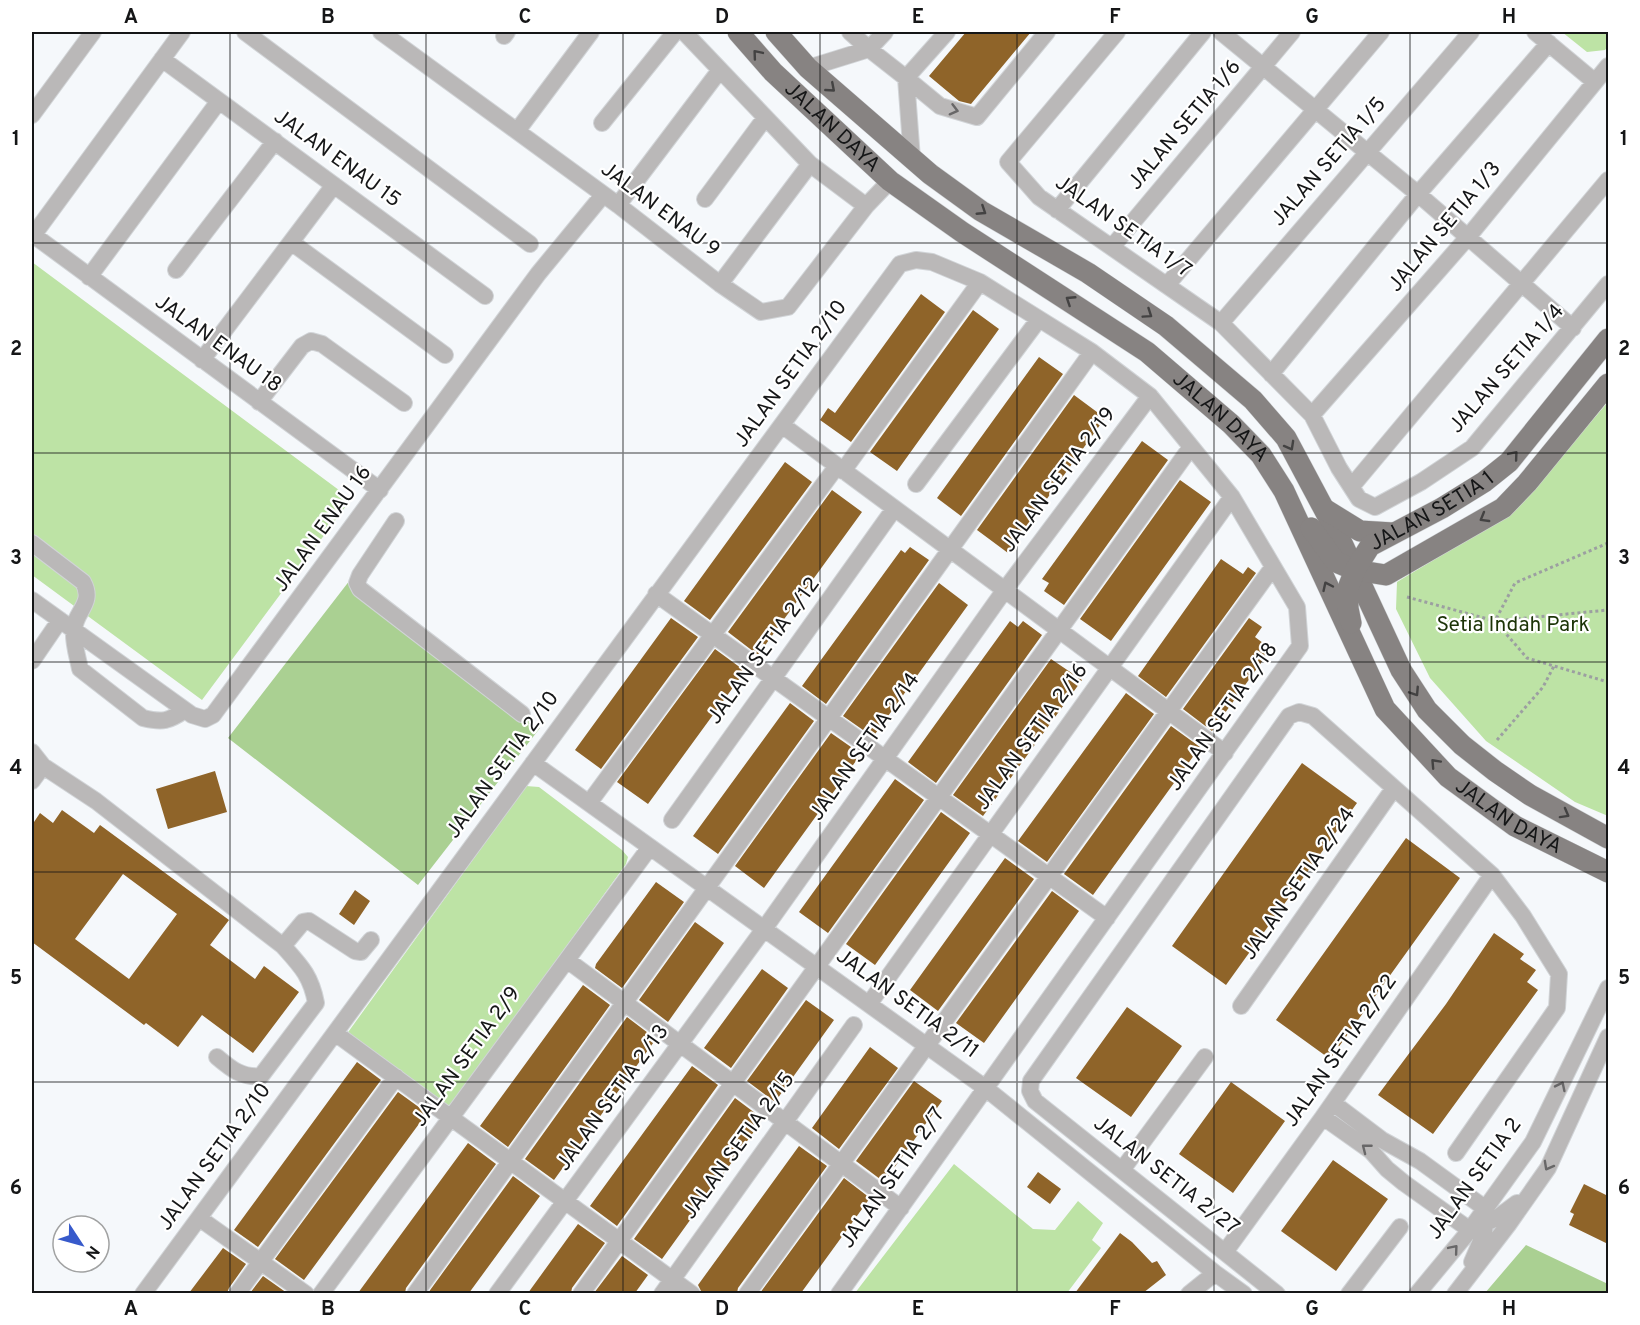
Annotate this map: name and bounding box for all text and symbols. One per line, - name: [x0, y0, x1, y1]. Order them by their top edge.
- text: A: [124, 5, 138, 31]
- text: B: [321, 5, 335, 31]
- text: C: [519, 5, 531, 31]
- text: D: [715, 5, 729, 31]
- text: E: [912, 5, 924, 31]
- text: F: [1109, 5, 1121, 31]
- text: G: [1305, 5, 1319, 31]
- text: H: [1502, 5, 1516, 31]
- one-way arrow: [753, 50, 764, 61]
- street label: JALAN SETIA 1/6: [1123, 54, 1247, 196]
- street label: JALAN DAYA: [778, 76, 886, 179]
- one-way arrow: [825, 81, 835, 92]
- street label: JALAN SETIA 1/5: [1265, 92, 1393, 232]
- one-way arrow: [949, 103, 959, 116]
- street label: JALAN ENAU 15: [268, 104, 406, 214]
- text: 1: [12, 127, 20, 153]
- text: 1: [1620, 127, 1628, 153]
- street label: JALAN ENAU 9: [595, 156, 725, 264]
- street label: JALAN SETIA 1/3: [1383, 156, 1507, 298]
- street label: JALAN SETIA 1/7: [1049, 170, 1197, 284]
- one-way arrow: [976, 204, 987, 215]
- street label: JALAN ENAU 18: [149, 289, 287, 399]
- street label: JALAN SETIA 2/10: [728, 295, 854, 453]
- one-way arrow: [1066, 296, 1076, 308]
- street label: JALAN SETIA 1/4: [1443, 299, 1571, 439]
- one-way arrow: [1141, 307, 1152, 318]
- text: 2: [10, 337, 22, 363]
- text: 2: [1618, 337, 1630, 363]
- street label: JALAN DAYA: [1166, 366, 1274, 468]
- street label: JALAN SETIA 2/19: [996, 402, 1122, 558]
- one-way arrow: [1283, 440, 1294, 450]
- one-way arrow: [1507, 451, 1518, 462]
- street label: JALAN ENAU 16: [268, 460, 378, 598]
- street label: JALAN SETIA 1: [1365, 465, 1500, 557]
- one-way arrow: [1480, 511, 1490, 523]
- text: 3: [10, 546, 22, 572]
- text: 3: [1618, 546, 1630, 572]
- street label: JALAN SETIA 2/12: [702, 572, 826, 730]
- one-way arrow: [1323, 581, 1335, 592]
- park label: Setia Indah Park: [1436, 612, 1590, 639]
- street label: JALAN SETIA 2/18: [1162, 637, 1284, 797]
- street label: JALAN SETIA 2/16: [970, 658, 1094, 816]
- street label: JALAN SETIA 2/14: [804, 668, 926, 826]
- street label: JALAN SETIA 2/10: [440, 686, 566, 844]
- one-way arrow: [1408, 686, 1420, 696]
- text: 4: [10, 756, 22, 782]
- text: 4: [1618, 756, 1630, 782]
- one-way arrow: [1432, 760, 1443, 771]
- street label: JALAN DAYA: [1450, 773, 1566, 861]
- street label: JALAN SETIA 2/24: [1236, 802, 1362, 966]
- one-way arrow: [1558, 807, 1569, 818]
- street label: JALAN SETIA 2/11: [830, 943, 984, 1065]
- text: 5: [10, 966, 22, 992]
- text: 5: [1618, 966, 1630, 992]
- street label: JALAN SETIA 2/22: [1278, 969, 1404, 1133]
- street label: JALAN SETIA 2/9: [407, 981, 527, 1133]
- street label: JALAN SETIA 2/13: [551, 1019, 675, 1177]
- street label: JALAN SETIA 2/15: [677, 1067, 801, 1225]
- street label: JALAN SETIA 2/10: [152, 1078, 278, 1236]
- one-way arrow: [1553, 1082, 1565, 1093]
- street label: JALAN SETIA 2/7: [834, 1102, 952, 1254]
- street label: JALAN SETIA 2/27: [1087, 1111, 1245, 1242]
- street label: JALAN SETIA 2: [1422, 1113, 1528, 1245]
- one-way arrow: [1362, 1144, 1373, 1155]
- one-way arrow: [1544, 1160, 1555, 1170]
- text: 6: [10, 1176, 22, 1202]
- text: 6: [1618, 1176, 1630, 1202]
- north arrow: [51, 1214, 111, 1274]
- text: N: [80, 1241, 103, 1262]
- one-way arrow: [1447, 1245, 1458, 1256]
- text: A: [124, 1297, 138, 1323]
- text: B: [321, 1297, 335, 1323]
- text: C: [519, 1297, 531, 1323]
- text: D: [715, 1297, 729, 1323]
- text: E: [912, 1297, 924, 1323]
- text: F: [1109, 1297, 1121, 1323]
- text: G: [1305, 1297, 1319, 1323]
- text: H: [1502, 1297, 1516, 1323]

